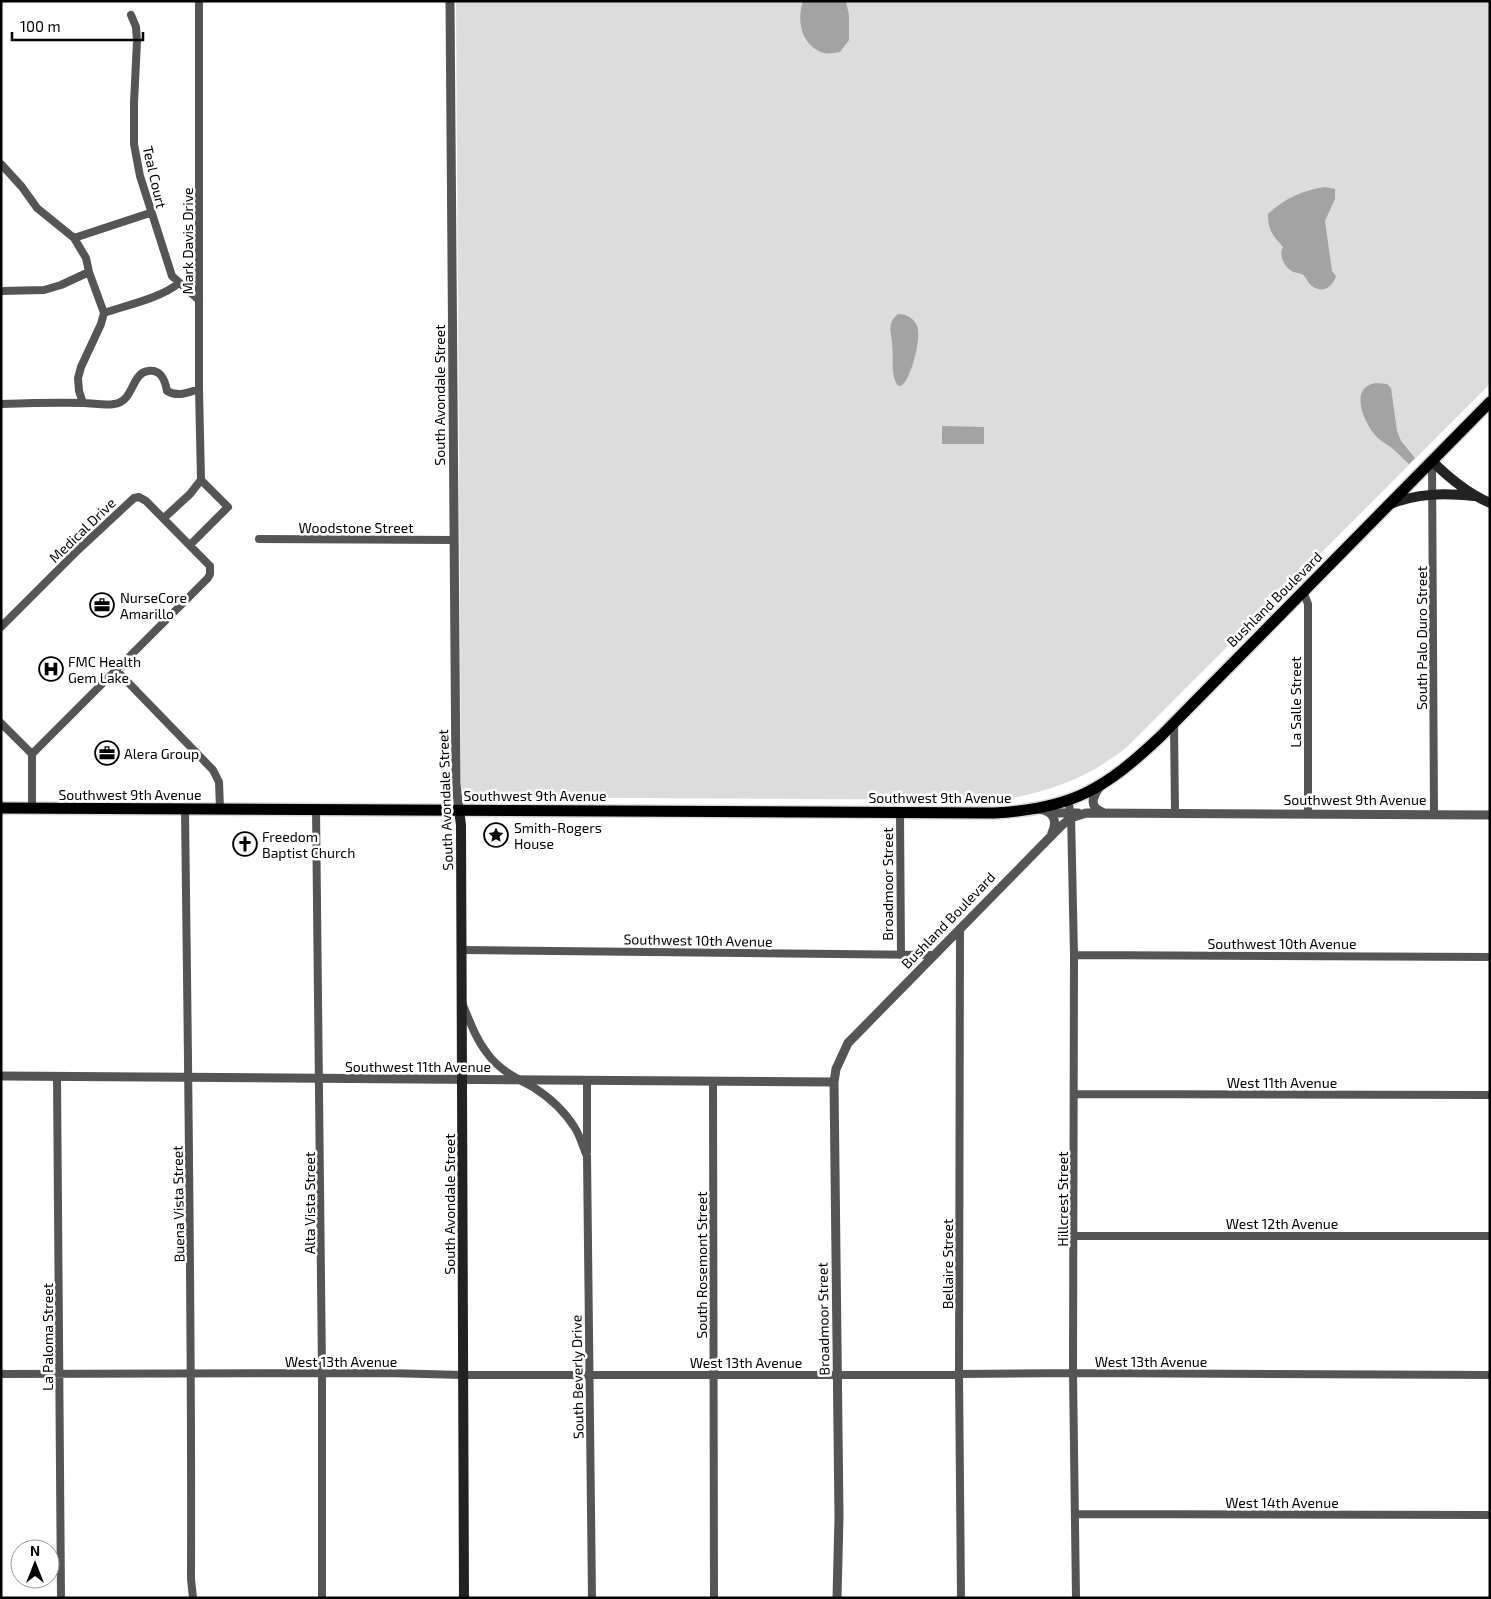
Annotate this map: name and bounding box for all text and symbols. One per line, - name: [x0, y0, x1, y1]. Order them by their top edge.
- scale bar: [12, 10, 144, 42]
- text: 100 m: [20, 17, 61, 35]
- street label: Teal Court: [140, 144, 170, 210]
- street label: Mark Davis Drive: [179, 187, 196, 295]
- street label: South Avondale Street: [431, 324, 448, 466]
- street label: Medical Drive: [45, 494, 119, 566]
- street label: Woodstone Street: [298, 519, 414, 536]
- street label: Bushland Boulevard: [1223, 548, 1325, 650]
- street label: South Palo Duro Street: [1413, 566, 1430, 710]
- place label: NurseCore Amarillo: [120, 589, 187, 622]
- office icon: NurseCore Amarillo: [89, 592, 115, 618]
- place label: FMC Health Gem Lake: [68, 653, 141, 686]
- hospital icon: FMC Health Gem Lake: [38, 656, 64, 682]
- street label: La Salle Street: [1287, 656, 1304, 748]
- street label: South Avondale Street: [434, 729, 456, 871]
- office icon: Alera Group: [94, 740, 120, 766]
- place label: Alera Group: [124, 745, 199, 762]
- street label: Southwest 9th Avenue: [58, 786, 202, 803]
- street label: Southwest 9th Avenue: [463, 787, 607, 804]
- street label: Southwest 9th Avenue: [868, 789, 1012, 806]
- street label: Southwest 9th Avenue: [1283, 791, 1427, 808]
- place label: Smith-Rogers House: [514, 819, 602, 852]
- place icon: Smith-Rogers House: [483, 822, 509, 848]
- street label: Broadmoor Street: [879, 827, 896, 941]
- place label: Freedom Baptist Church: [262, 828, 355, 861]
- church icon: Freedom Baptist Church: [232, 831, 258, 857]
- street label: Bushland Boulevard: [897, 868, 999, 972]
- street label: Southwest 10th Avenue: [623, 930, 773, 950]
- street label: Southwest 10th Avenue: [1207, 935, 1357, 952]
- street label: Southwest 11th Avenue: [345, 1058, 491, 1075]
- street label: West 11th Avenue: [1227, 1074, 1337, 1091]
- street label: South Avondale Street: [441, 1133, 458, 1275]
- street label: Buena Vista Street: [168, 1145, 188, 1263]
- street label: Hillcrest Street: [1054, 1151, 1071, 1247]
- street label: Alta Vista Street: [301, 1152, 318, 1254]
- street label: South Rosemont Street: [693, 1191, 710, 1339]
- street label: West 12th Avenue: [1226, 1215, 1338, 1232]
- street label: Bellaire Street: [939, 1219, 956, 1309]
- street label: Broadmoor Street: [814, 1262, 832, 1376]
- street label: La Paloma Street: [39, 1283, 56, 1391]
- street label: South Beverly Drive: [567, 1315, 587, 1439]
- street label: West 13th Avenue: [285, 1353, 397, 1370]
- street label: West 13th Avenue: [1095, 1353, 1207, 1370]
- street label: West 13th Avenue: [690, 1354, 802, 1371]
- street label: West 14th Avenue: [1225, 1494, 1339, 1511]
- north arrow: [10, 1539, 60, 1589]
- text: N: [30, 1542, 40, 1559]

